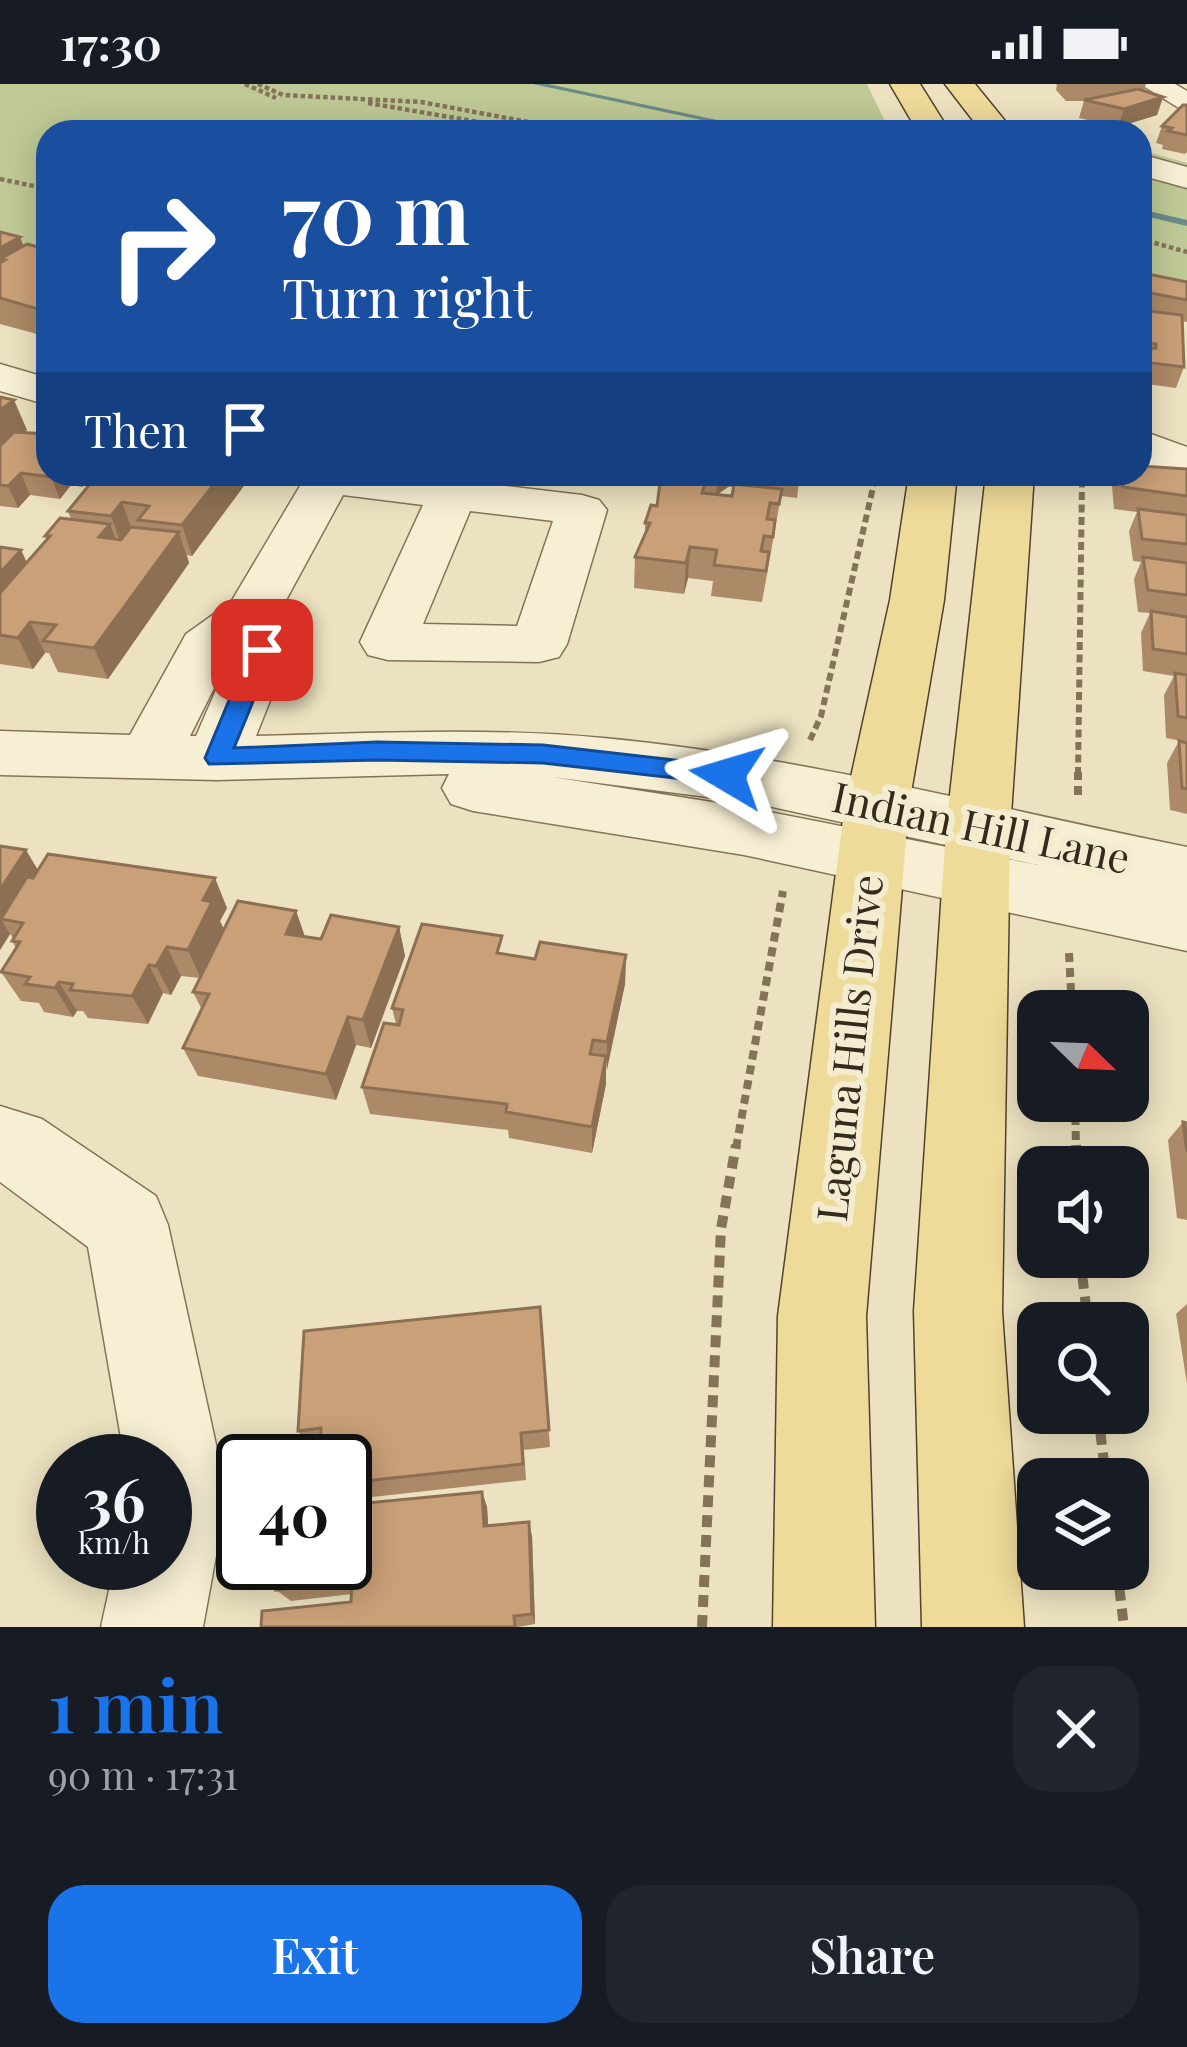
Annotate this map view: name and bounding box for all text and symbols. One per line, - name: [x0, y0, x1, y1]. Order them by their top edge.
- text: 17:30: [60, 12, 162, 72]
- text: 70 m: [282, 154, 470, 266]
- icon: right: [84, 168, 240, 324]
- text: Turn right: [282, 261, 532, 333]
- icon: arrive: [212, 396, 278, 462]
- text: Then: [84, 399, 188, 459]
- pin: [211, 599, 313, 701]
- icon: arrive: [229, 617, 295, 683]
- position arrow: [664, 712, 790, 838]
- street label: Indian Hill Lane: [827, 767, 1135, 885]
- street label: Laguna Hills Drive: [802, 872, 894, 1224]
- north arrow: [1017, 990, 1149, 1122]
- map controls: [1017, 990, 1149, 1590]
- button: sound: [1017, 1146, 1149, 1278]
- button: search: [1017, 1302, 1149, 1434]
- speed limit sign: 40: [216, 1434, 372, 1590]
- text: 36: [83, 1457, 145, 1537]
- button: layers: [1017, 1458, 1149, 1590]
- text: km/h: [78, 1522, 150, 1562]
- text: 1 min: [48, 1655, 223, 1751]
- button: close: [1013, 1666, 1139, 1792]
- text: 90 m · 17:31: [48, 1748, 238, 1800]
- button: Exit: [48, 1885, 582, 2023]
- button: Share: [606, 1885, 1139, 2023]

